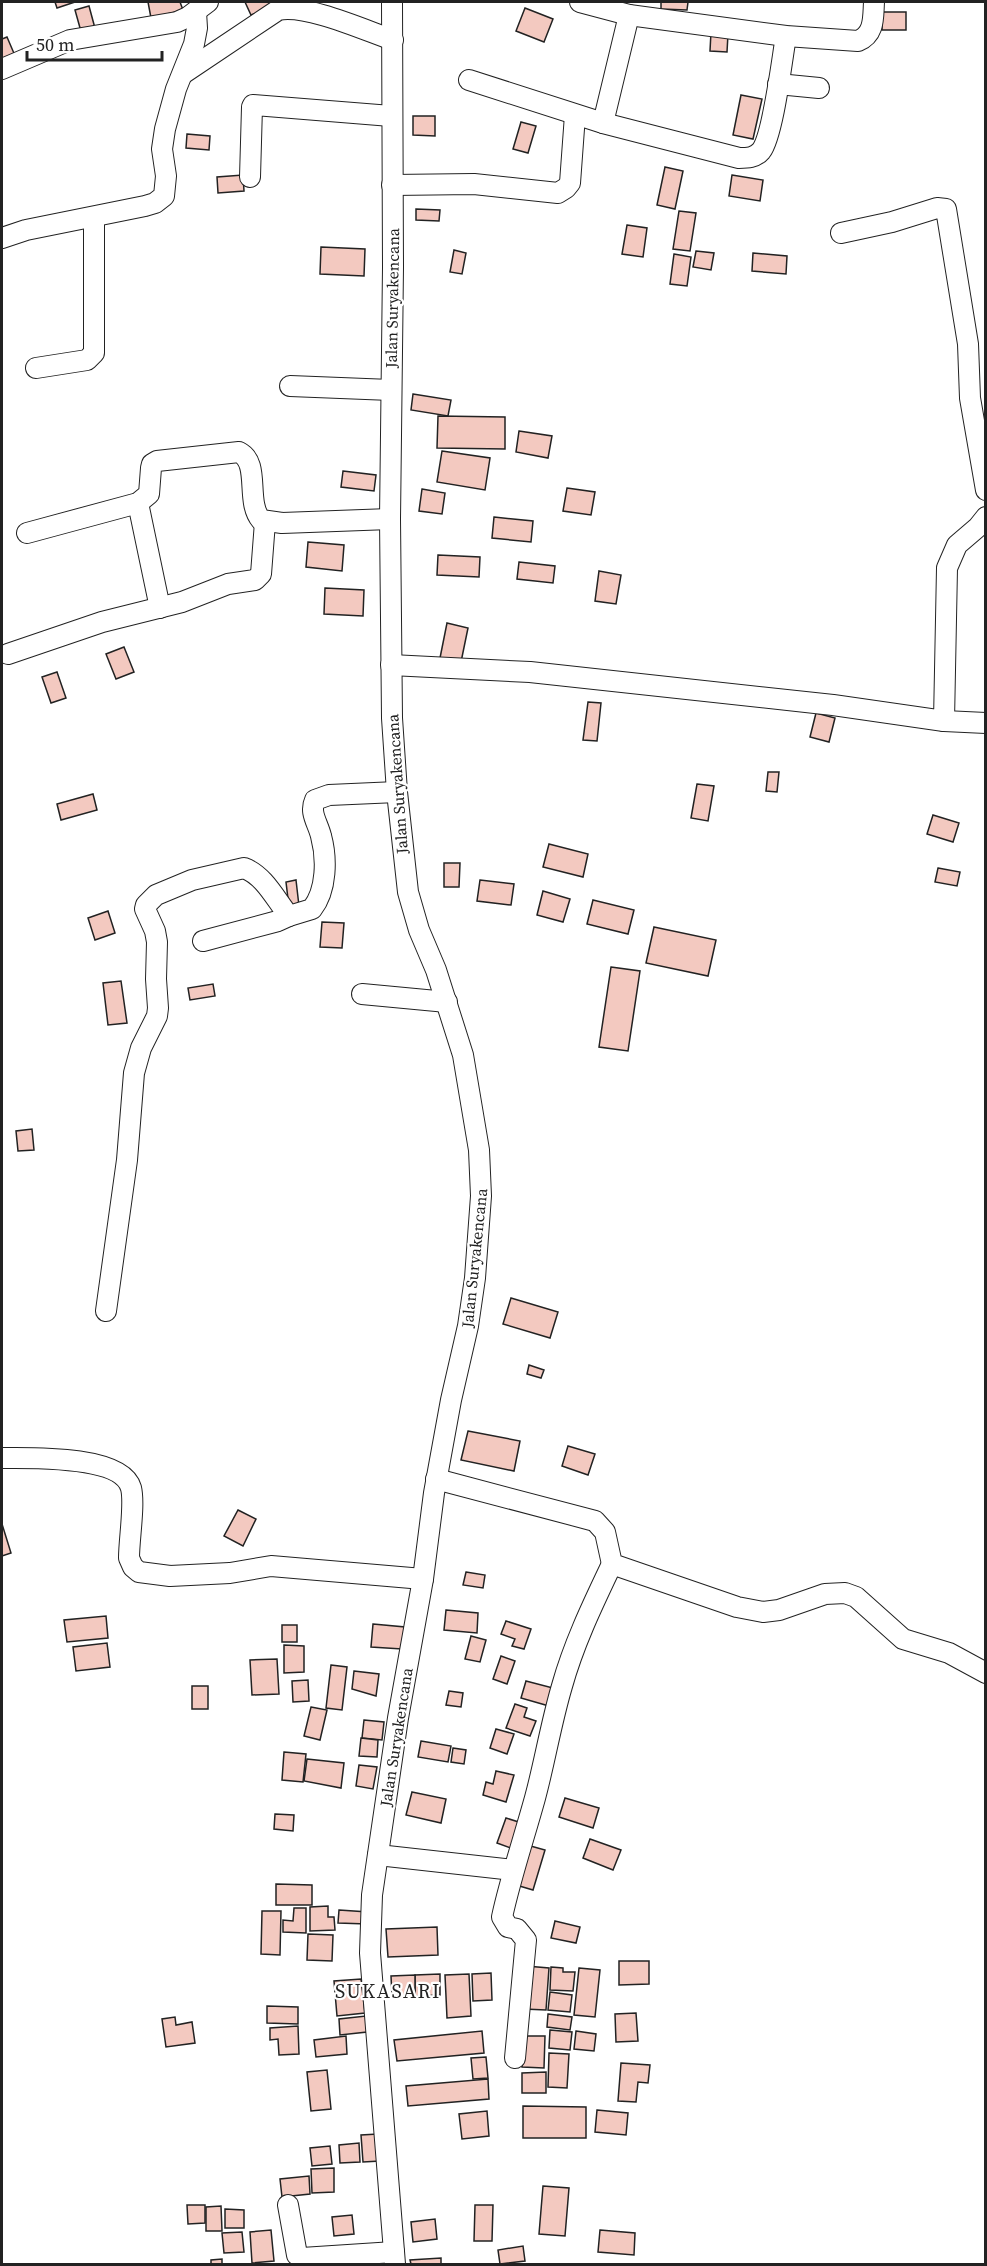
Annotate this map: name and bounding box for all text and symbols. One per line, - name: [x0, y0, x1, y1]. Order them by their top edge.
- scale bar: [27, 24, 162, 62]
- text: 50 m: [36, 32, 74, 57]
- street label: Jalan Suryakencana: [380, 227, 404, 369]
- street label: Jalan Suryakencana: [381, 712, 413, 856]
- street label: Jalan Suryakencana: [456, 1186, 492, 1330]
- street label: Jalan Suryakencana: [374, 1665, 418, 1809]
- district label: SUKASARI: [335, 1977, 441, 2005]

